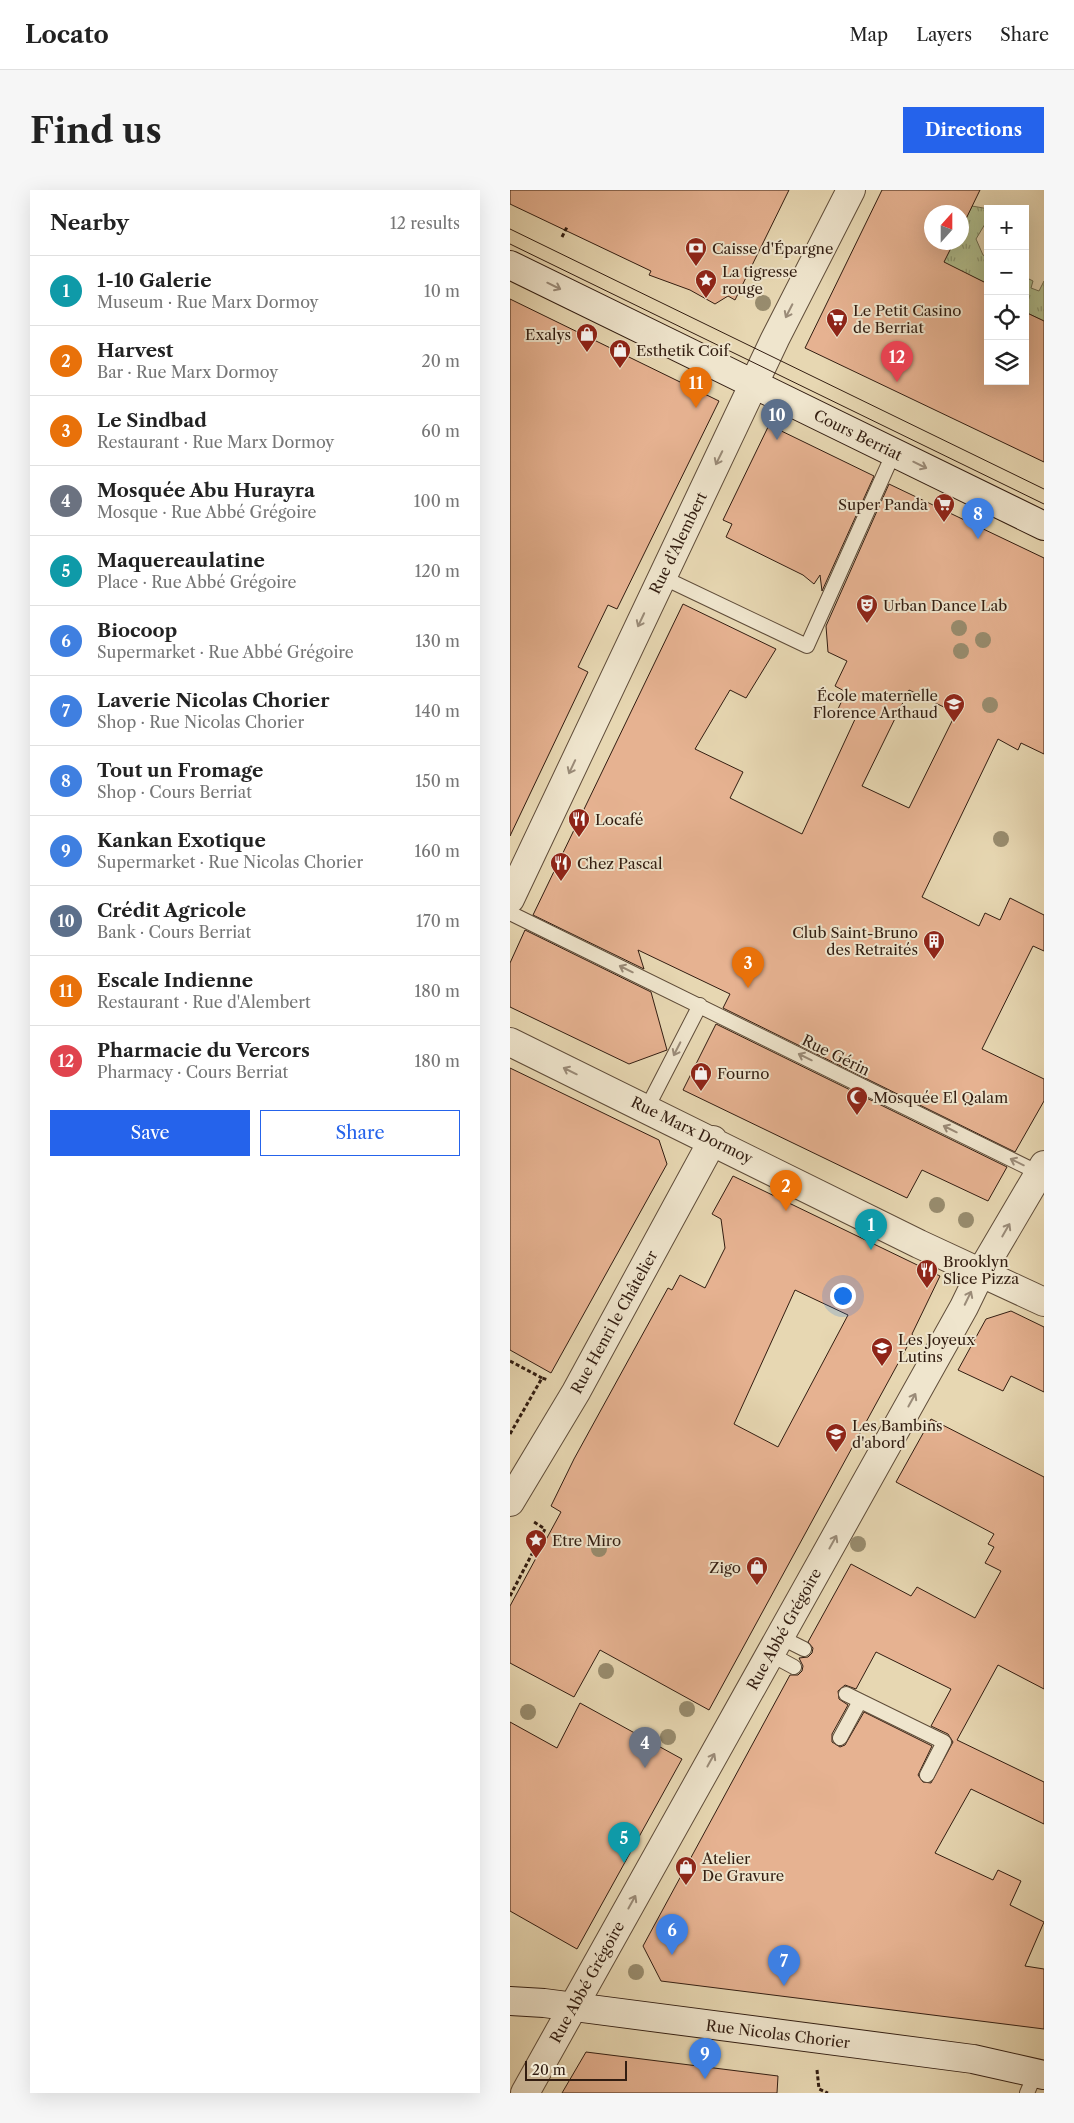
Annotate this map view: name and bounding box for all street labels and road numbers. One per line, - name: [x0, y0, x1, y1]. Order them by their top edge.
- street label: Cours Berriat: [811, 405, 906, 465]
- street label: Rue d'Alembert: [645, 488, 711, 597]
- street label: Rue Gérin: [799, 1030, 874, 1080]
- street label: Rue Marx Dormoy: [628, 1092, 757, 1168]
- street label: Rue Henri le Châtelier: [567, 1246, 662, 1397]
- street label: Rue Abbé Grégoire: [743, 1565, 825, 1693]
- street label: Rue Abbé Grégoire: [546, 1918, 628, 2046]
- street label: Rue Nicolas Chorier: [705, 2016, 852, 2052]

